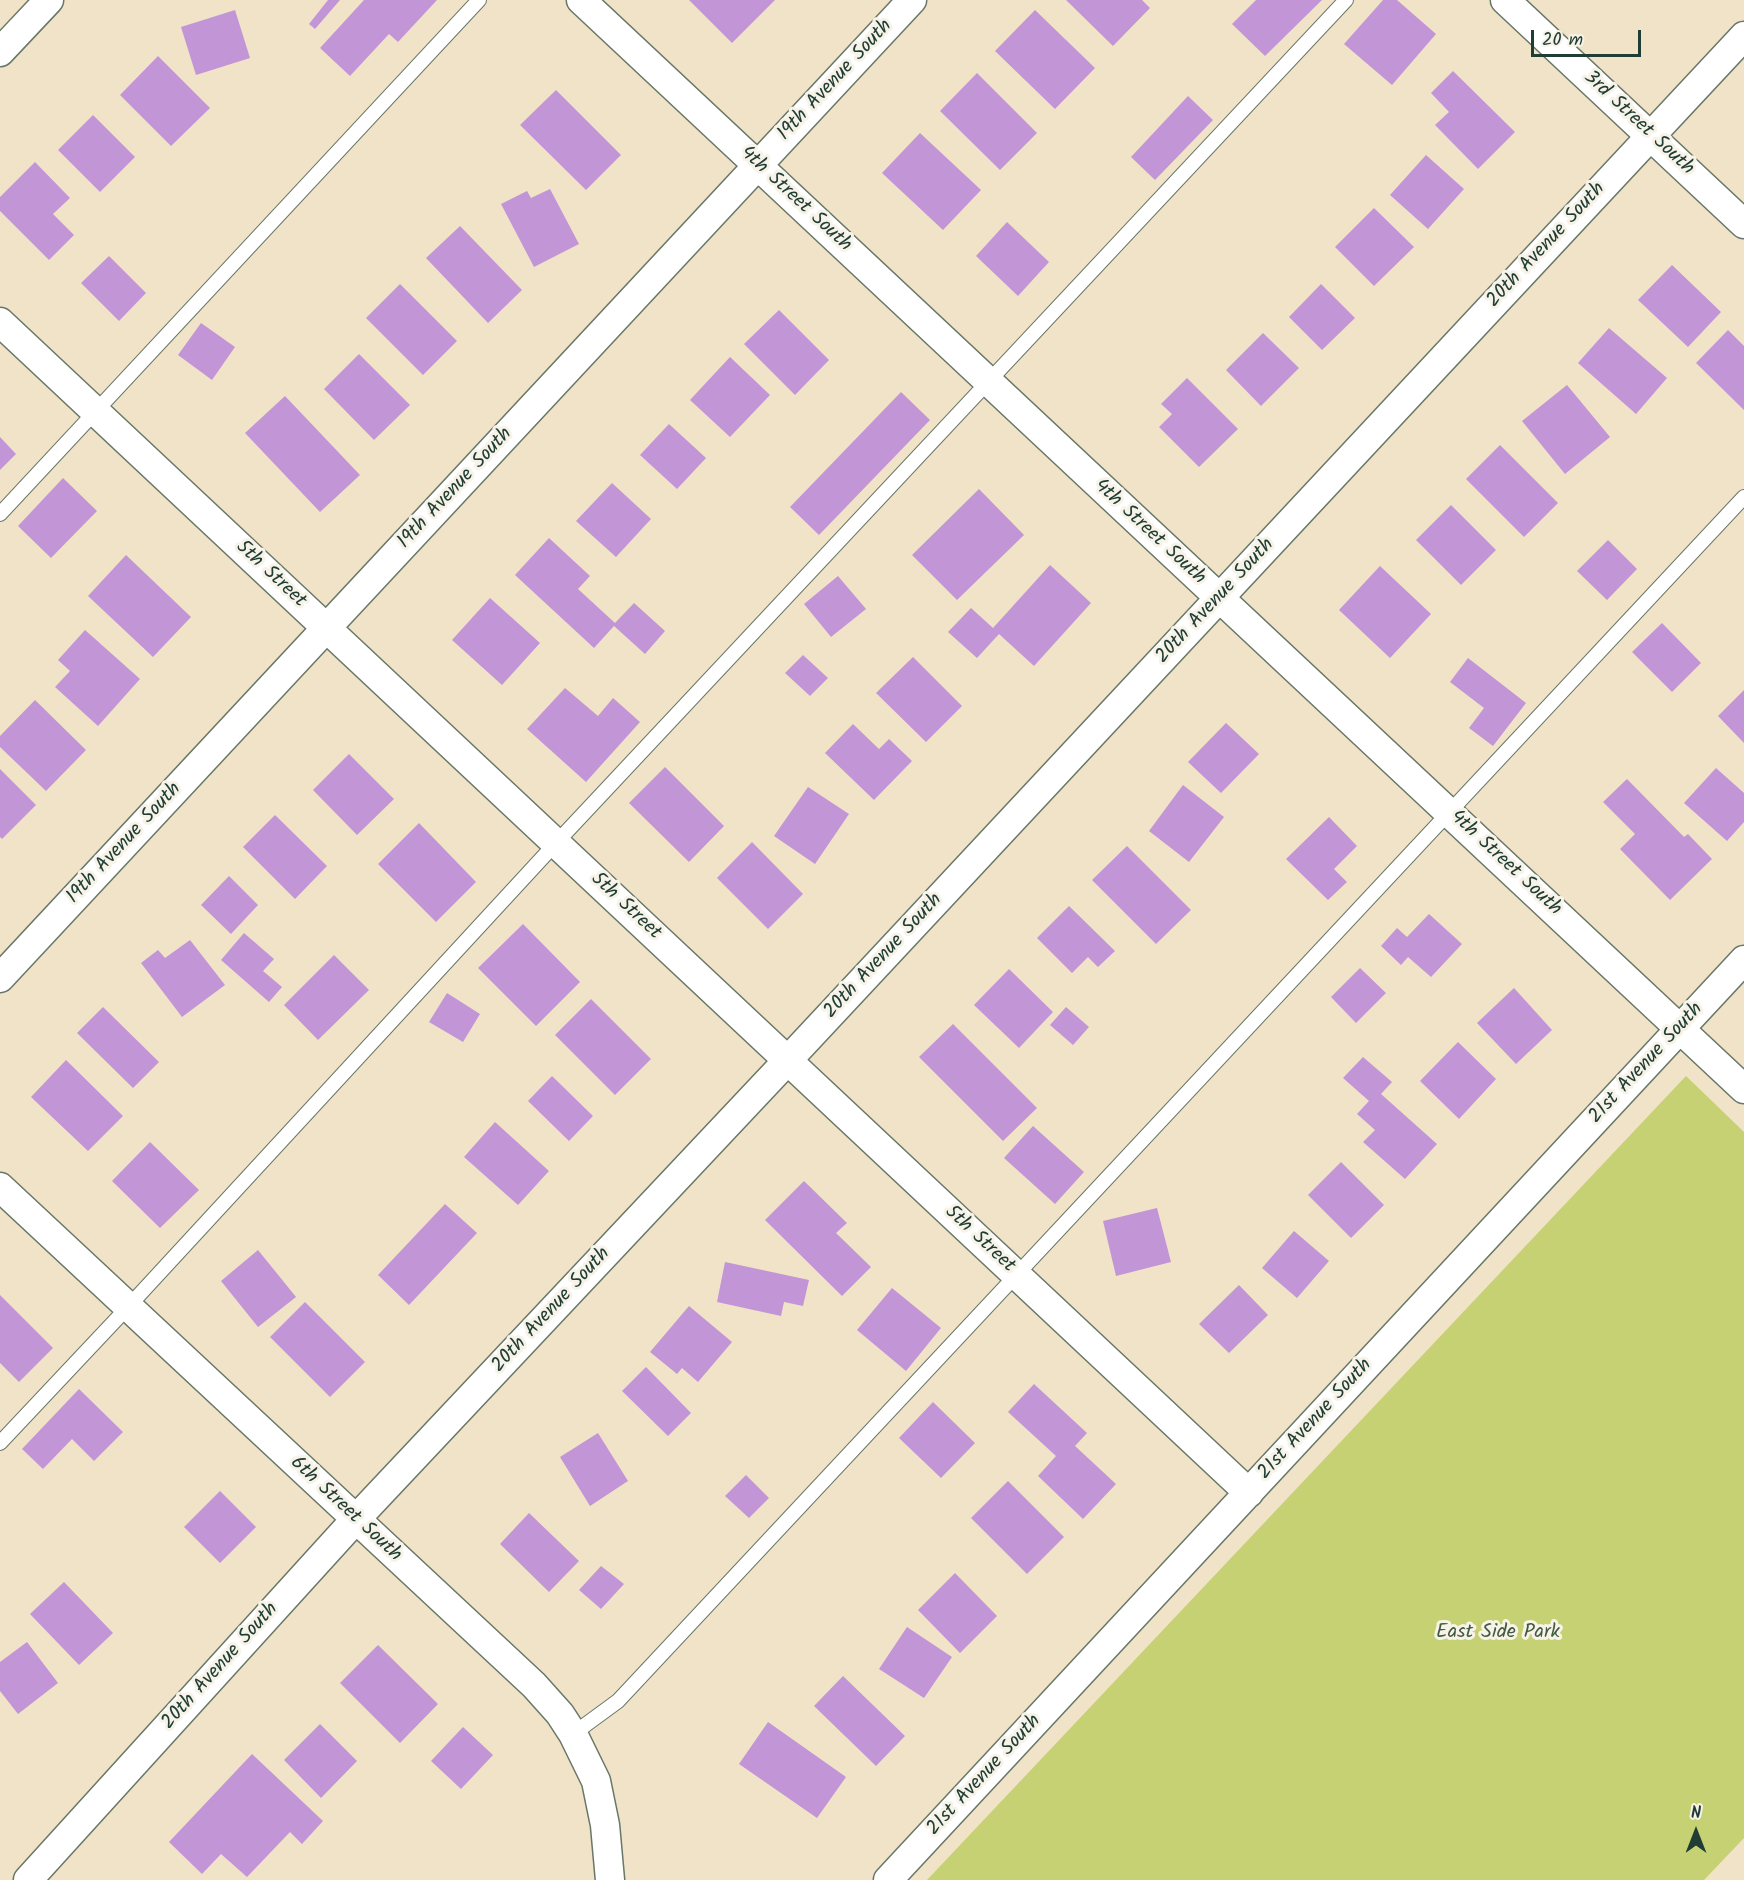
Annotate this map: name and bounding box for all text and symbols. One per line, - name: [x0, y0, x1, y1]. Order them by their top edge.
- street label: 19th Avenue South: [774, 15, 898, 147]
- scale bar: [1534, 18, 1644, 56]
- text: 20 m: [1542, 26, 1583, 55]
- street label: 3rd Street South: [1578, 67, 1698, 181]
- street label: 4th Street South: [734, 142, 856, 258]
- street label: 20th Avenue South: [1483, 178, 1611, 314]
- street label: 19th Avenue South: [394, 423, 518, 555]
- street label: 4th Street South: [1088, 475, 1210, 591]
- street label: 20th Avenue South: [1152, 534, 1280, 670]
- street label: 5th Street: [230, 536, 310, 614]
- street label: 19th Avenue South: [63, 778, 187, 910]
- street label: 4th Street South: [1444, 806, 1566, 922]
- street label: 5th Street: [585, 868, 665, 946]
- street label: 20th Avenue South: [820, 889, 948, 1025]
- street label: 21st Avenue South: [1585, 998, 1709, 1130]
- street label: 5th Street: [939, 1201, 1019, 1279]
- street label: 20th Avenue South: [488, 1243, 616, 1379]
- street label: 21st Avenue South: [1254, 1354, 1378, 1486]
- street label: 6th Street South: [284, 1452, 406, 1568]
- street label: 20th Avenue South: [158, 1598, 284, 1736]
- park label: East Side Park: [1436, 1622, 1560, 1646]
- street label: 21st Avenue South: [923, 1710, 1047, 1842]
- text: N: [1691, 1801, 1701, 1826]
- north arrow: [1666, 1802, 1726, 1862]

